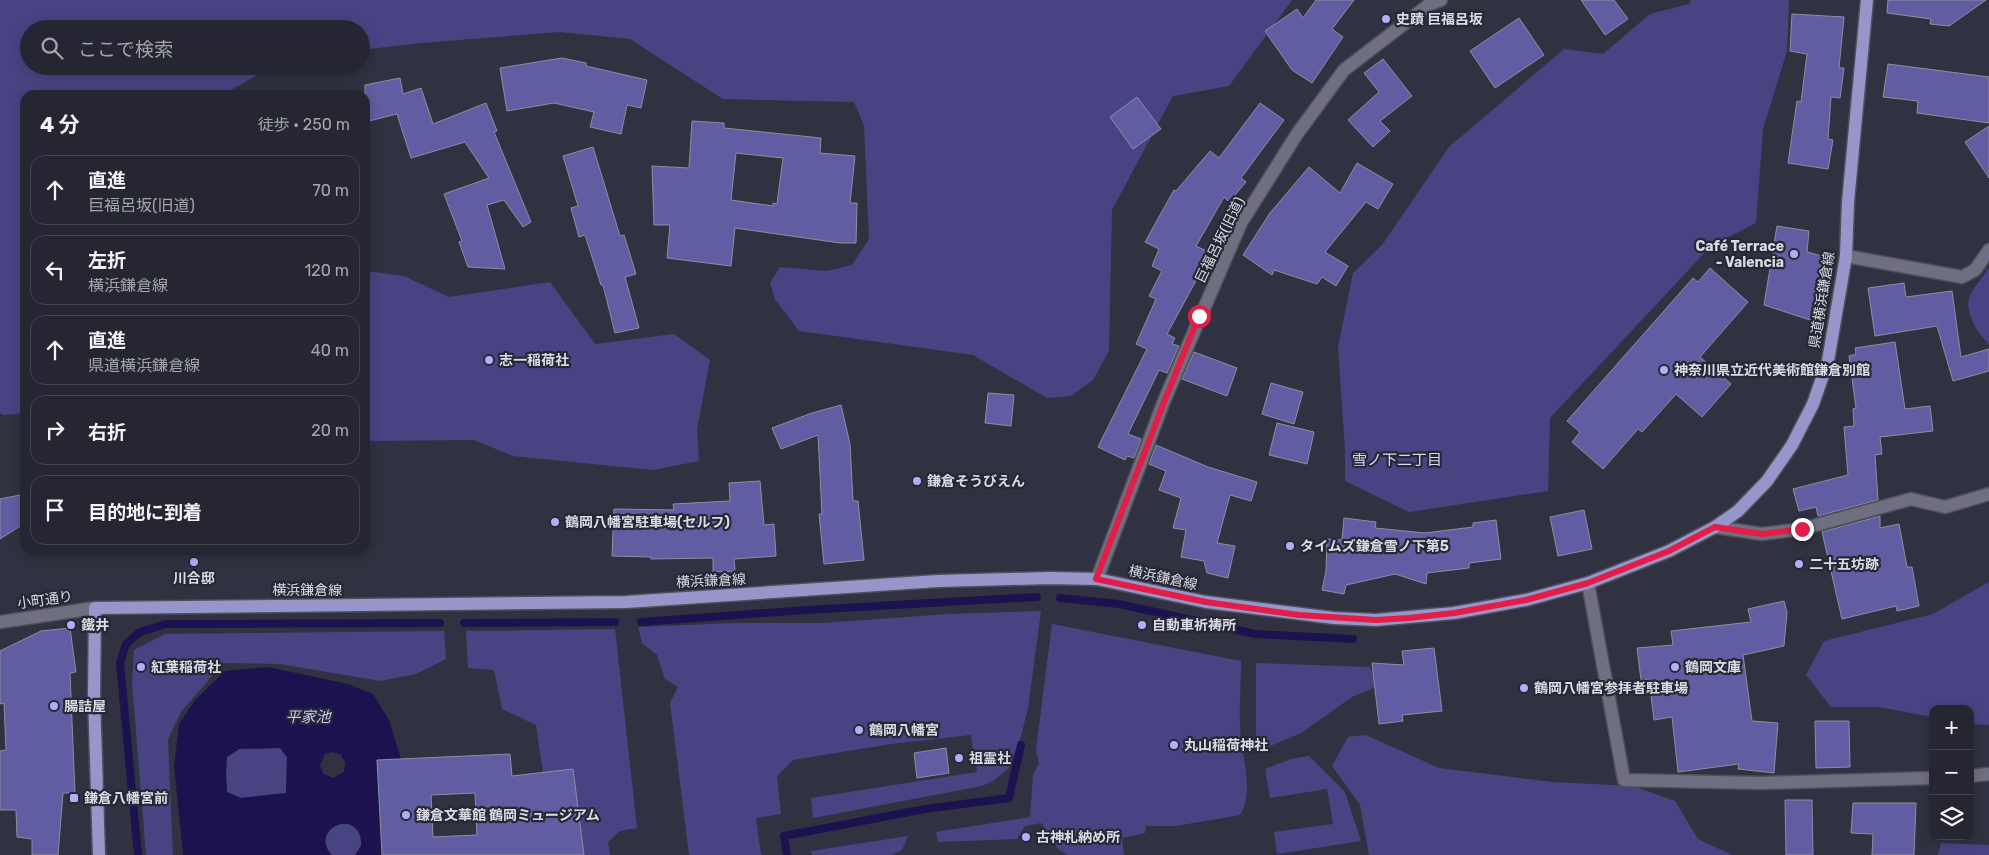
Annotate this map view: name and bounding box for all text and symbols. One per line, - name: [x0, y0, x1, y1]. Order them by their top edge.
- place label: 史蹟 巨福呂坂: [1396, 11, 1483, 28]
- marker: 史蹟 巨福呂坂: [1380, 13, 1392, 25]
- search box: [20, 20, 370, 75]
- icon: search: [38, 34, 66, 62]
- text: ここで検索: [78, 38, 173, 61]
- text: 4 分: [40, 112, 80, 137]
- text: 徒歩 · 250 m: [258, 115, 350, 134]
- text: 直進: [88, 169, 126, 192]
- icon: ahead: [41, 176, 69, 204]
- text: 70 m: [312, 181, 349, 200]
- street label: 巨福呂坂(旧道): [1192, 194, 1248, 286]
- text: 巨福呂坂(旧道): [88, 196, 195, 215]
- place label: Café Terrace - Valencia: [1696, 238, 1784, 271]
- marker: Café Terrace - Valencia: [1788, 248, 1800, 260]
- text: 左折: [88, 249, 126, 272]
- street label: 県道横浜鎌倉線: [1806, 250, 1838, 350]
- icon: left: [41, 256, 69, 284]
- text: 120 m: [304, 261, 349, 280]
- text: 横浜鎌倉線: [88, 276, 168, 295]
- route start: [1188, 305, 1211, 328]
- text: 直進: [88, 329, 126, 352]
- icon: ahead: [41, 336, 69, 364]
- text: 40 m: [311, 341, 349, 360]
- place label: 志一稲荷社: [499, 352, 569, 369]
- marker: 志一稲荷社: [483, 354, 495, 366]
- text: 県道横浜鎌倉線: [88, 356, 200, 375]
- place label: 神奈川県立近代美術館鎌倉別館: [1674, 362, 1870, 379]
- marker: 神奈川県立近代美術館鎌倉別館: [1658, 364, 1670, 376]
- icon: right: [41, 416, 69, 444]
- text: 右折: [88, 421, 126, 444]
- text: 20 m: [311, 421, 349, 440]
- district label: 雪ノ下二丁目: [1352, 451, 1442, 469]
- place label: 鎌倉そうびえん: [927, 473, 1025, 490]
- marker: 鎌倉そうびえん: [911, 475, 923, 487]
- icon: arrive: [41, 496, 69, 524]
- text: 目的地に到着: [88, 501, 202, 524]
- place label: 鶴岡八幡宮駐車場(セルフ): [565, 514, 730, 531]
- marker: 鶴岡八幡宮駐車場(セルフ): [549, 516, 561, 528]
- route end: [1791, 518, 1814, 541]
- place label: タイムズ鎌倉雪ノ下第5: [1300, 538, 1449, 555]
- marker: タイムズ鎌倉雪ノ下第5: [1284, 540, 1296, 552]
- marker: 川合邸: [188, 556, 200, 568]
- place label: 二十五坊跡: [1809, 556, 1879, 573]
- marker: 二十五坊跡: [1793, 558, 1805, 570]
- street label: 横浜鎌倉線: [1127, 562, 1199, 594]
- place label: 川合邸: [173, 570, 215, 587]
- street label: 横浜鎌倉線: [676, 571, 746, 591]
- street label: 横浜鎌倉線: [272, 582, 342, 599]
- street label: 小町通り: [16, 588, 74, 612]
- place label: 鐵井: [81, 617, 109, 634]
- place label: 自動車祈祷所: [1152, 617, 1236, 634]
- marker: 鐵井: [65, 619, 77, 631]
- marker: 自動車祈祷所: [1136, 619, 1148, 631]
- place label: 紅葉稲荷社: [151, 659, 221, 676]
- place label: 鶴岡文庫: [1685, 659, 1741, 676]
- marker: 紅葉稲荷社: [135, 661, 147, 673]
- marker: 鶴岡文庫: [1669, 661, 1681, 673]
- place label: 鶴岡八幡宮参拝者駐車場: [1534, 680, 1688, 697]
- marker: 鶴岡八幡宮参拝者駐車場: [1518, 682, 1530, 694]
- place label: 腸詰屋: [64, 698, 106, 715]
- marker: 腸詰屋: [48, 700, 60, 712]
- map controls: [1929, 705, 1974, 840]
- button: +: [1929, 705, 1974, 750]
- water label: 平家池: [285, 708, 332, 726]
- place label: 鶴岡八幡宮: [869, 722, 939, 739]
- marker: 鶴岡八幡宮: [853, 724, 865, 736]
- place label: 丸山稲荷神社: [1184, 737, 1268, 754]
- marker: 丸山稲荷神社: [1168, 739, 1180, 751]
- place label: 祖霊社: [969, 750, 1011, 767]
- button: −: [1929, 750, 1974, 795]
- marker: 祖霊社: [953, 752, 965, 764]
- place label: 鎌倉八幡宮前: [84, 790, 168, 807]
- marker: 鎌倉八幡宮前: [68, 792, 80, 804]
- button: layers: [1929, 795, 1974, 840]
- place label: 鎌倉文華館 鶴岡ミュージアム: [416, 807, 600, 824]
- marker: 鎌倉文華館 鶴岡ミュージアム: [400, 809, 412, 821]
- place label: 古神札納め所: [1036, 829, 1120, 846]
- marker: 古神札納め所: [1020, 831, 1032, 843]

